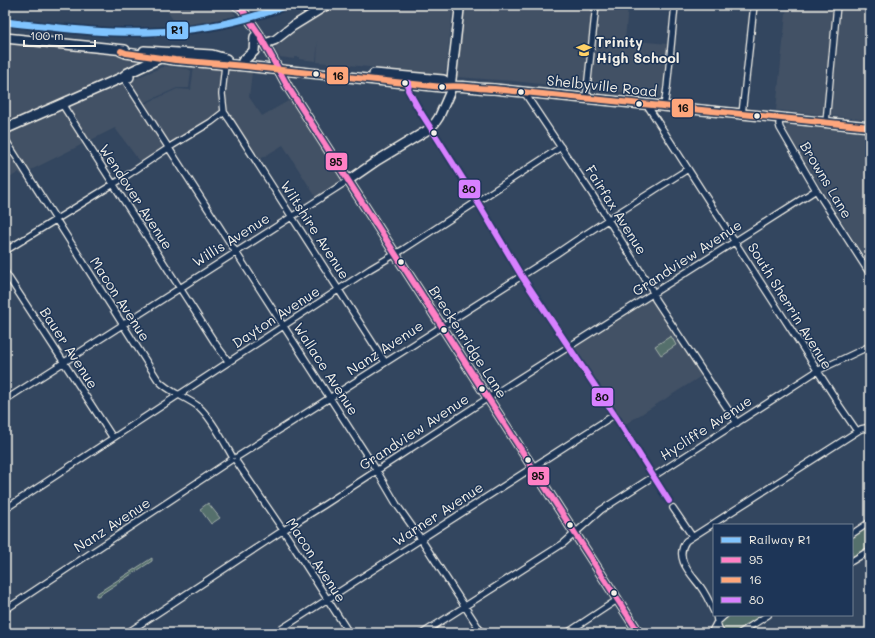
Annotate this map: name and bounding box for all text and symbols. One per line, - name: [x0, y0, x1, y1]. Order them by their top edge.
- line badge: R1: [166, 21, 189, 40]
- scale bar: [24, 22, 95, 48]
- text: R1: [171, 22, 183, 37]
- text: 100 m: [30, 27, 64, 43]
- place label: Trinity High School: [596, 32, 680, 67]
- school or university icon: Trinity High School: [575, 41, 593, 59]
- line badge: 16: [326, 66, 349, 85]
- text: 16: [332, 68, 344, 83]
- unlabelled marker: [311, 69, 321, 79]
- street label: Shelbyville Road: [546, 70, 658, 101]
- unlabelled marker: [400, 78, 410, 88]
- unlabelled marker: [437, 82, 447, 92]
- unlabelled marker: [516, 87, 526, 97]
- line badge: 16: [671, 98, 694, 118]
- unlabelled marker: [634, 99, 644, 109]
- text: 16: [677, 100, 689, 115]
- unlabelled marker: [752, 111, 762, 121]
- unlabelled marker: [429, 128, 439, 138]
- street label: Browns Lane: [796, 138, 857, 222]
- street label: Wendover Avenue: [95, 140, 178, 253]
- line badge: 95: [325, 152, 348, 171]
- text: 95: [329, 154, 343, 169]
- street label: Fairfax Avenue: [581, 161, 652, 258]
- street label: Wiltshire Avenue: [276, 177, 354, 283]
- line badge: 80: [458, 179, 481, 199]
- text: 80: [462, 181, 476, 196]
- street label: Willis Avenue: [189, 208, 273, 271]
- street label: Grandview Avenue: [628, 215, 745, 300]
- street label: South Sherrin Avenue: [744, 239, 837, 373]
- street label: Macon Avenue: [86, 253, 155, 345]
- unlabelled marker: [396, 257, 406, 267]
- street label: Dayton Avenue: [228, 281, 323, 352]
- street label: Breckenridge Lane: [425, 282, 512, 402]
- street label: Bauer Avenue: [36, 303, 103, 392]
- street label: Nanz Avenue: [343, 316, 427, 379]
- street label: Wallace Avenue: [289, 319, 363, 419]
- unlabelled marker: [439, 325, 449, 335]
- unlabelled marker: [477, 384, 487, 394]
- line badge: 80: [591, 387, 614, 407]
- street label: Grandview Avenue: [355, 389, 472, 474]
- text: 80: [595, 389, 609, 404]
- street label: Hycliffe Avenue: [656, 391, 755, 464]
- unlabelled marker: [523, 455, 533, 465]
- line badge: 95: [527, 466, 550, 486]
- text: 95: [531, 468, 545, 483]
- street label: Warner Avenue: [389, 477, 487, 550]
- street label: Nanz Avenue: [70, 493, 154, 556]
- street label: Macon Avenue: [282, 514, 351, 606]
- unlabelled marker: [565, 520, 575, 530]
- legend: [713, 524, 853, 616]
- text: Railway R1: [749, 531, 811, 547]
- text: 95: [749, 551, 763, 567]
- text: 16: [749, 571, 762, 587]
- unlabelled marker: [609, 588, 619, 598]
- text: 80: [749, 591, 764, 607]

